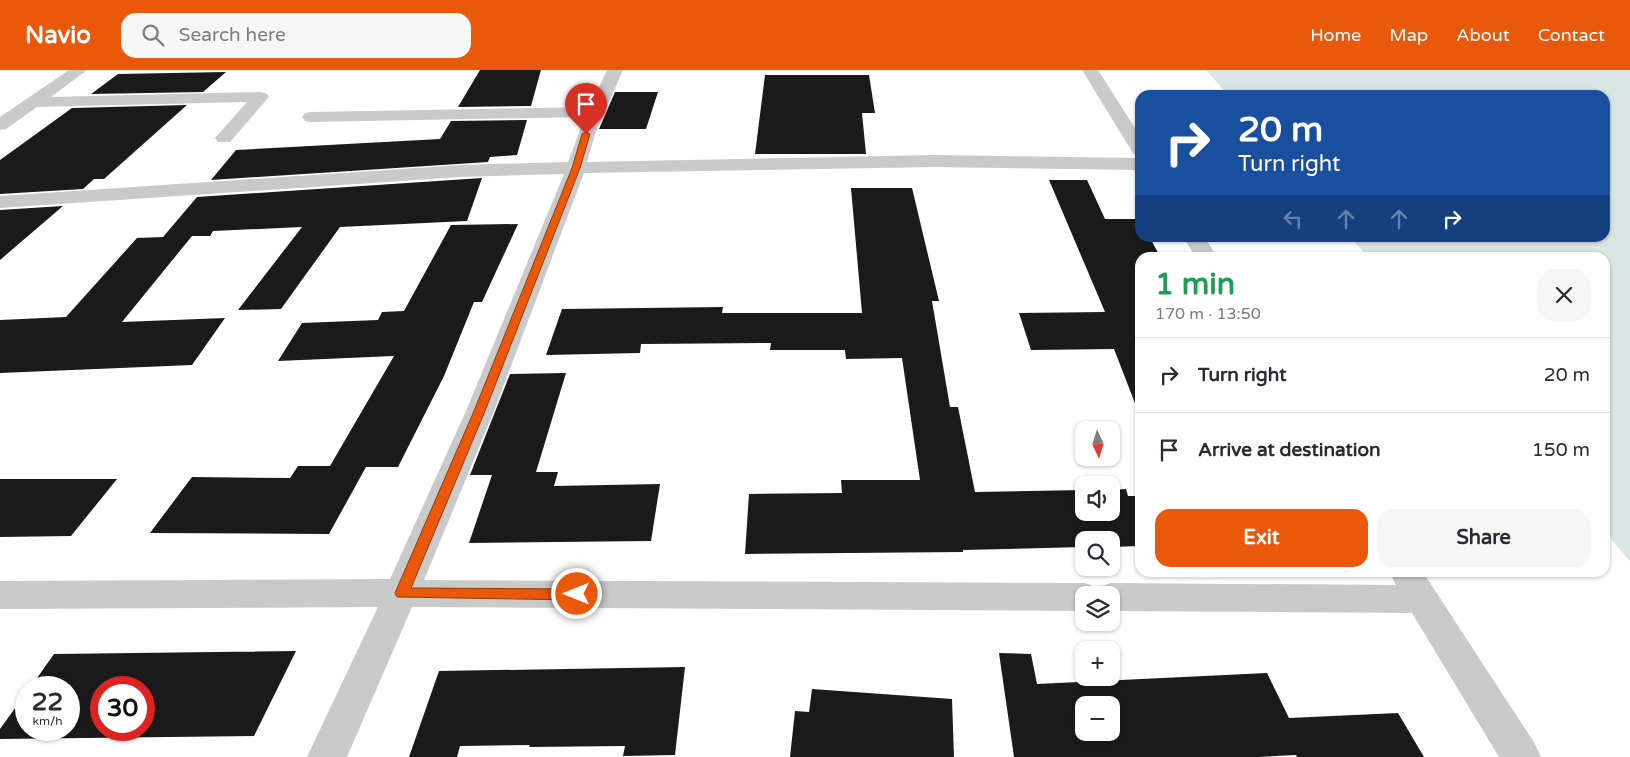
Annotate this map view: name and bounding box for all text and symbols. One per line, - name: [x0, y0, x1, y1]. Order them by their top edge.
- search box: [121, 13, 471, 58]
- text: Navio: [25, 21, 91, 50]
- icon: search: [139, 21, 167, 49]
- text: Search here: [179, 24, 286, 46]
- text: Home: [1310, 24, 1361, 46]
- text: Map: [1389, 24, 1428, 46]
- text: About: [1456, 24, 1510, 46]
- text: Contact: [1538, 24, 1605, 46]
- pin: [565, 83, 607, 134]
- icon: arrive: [572, 90, 600, 118]
- text: 20 m: [1238, 109, 1323, 151]
- icon: right: [1155, 110, 1220, 175]
- text: Turn right: [1238, 151, 1340, 177]
- icon: left: [1279, 205, 1307, 233]
- icon: ahead: [1332, 205, 1360, 233]
- icon: ahead: [1385, 205, 1413, 233]
- icon: right: [1438, 205, 1466, 233]
- text: 1 min: [1155, 266, 1235, 303]
- button: close: [1538, 269, 1590, 321]
- text: 170 m · 13:50: [1155, 304, 1261, 324]
- icon: right: [1155, 361, 1183, 389]
- text: Turn right: [1198, 364, 1286, 386]
- text: 20 m: [1544, 364, 1590, 386]
- north arrow: [1075, 421, 1120, 466]
- map controls: [1075, 421, 1120, 741]
- icon: arrive: [1155, 436, 1183, 464]
- text: Arrive at destination: [1198, 439, 1381, 461]
- text: 150 m: [1532, 439, 1590, 461]
- button: sound: [1075, 476, 1120, 521]
- button: Exit: [1155, 509, 1368, 567]
- button: Share: [1378, 509, 1590, 567]
- button: search: [1075, 531, 1120, 576]
- position arrow: [550, 567, 602, 619]
- button: layers: [1075, 586, 1120, 631]
- button: +: [1075, 641, 1120, 686]
- speed limit sign: 30: [90, 676, 155, 741]
- text: 22: [32, 687, 63, 717]
- button: −: [1075, 696, 1120, 741]
- text: km/h: [32, 714, 63, 728]

